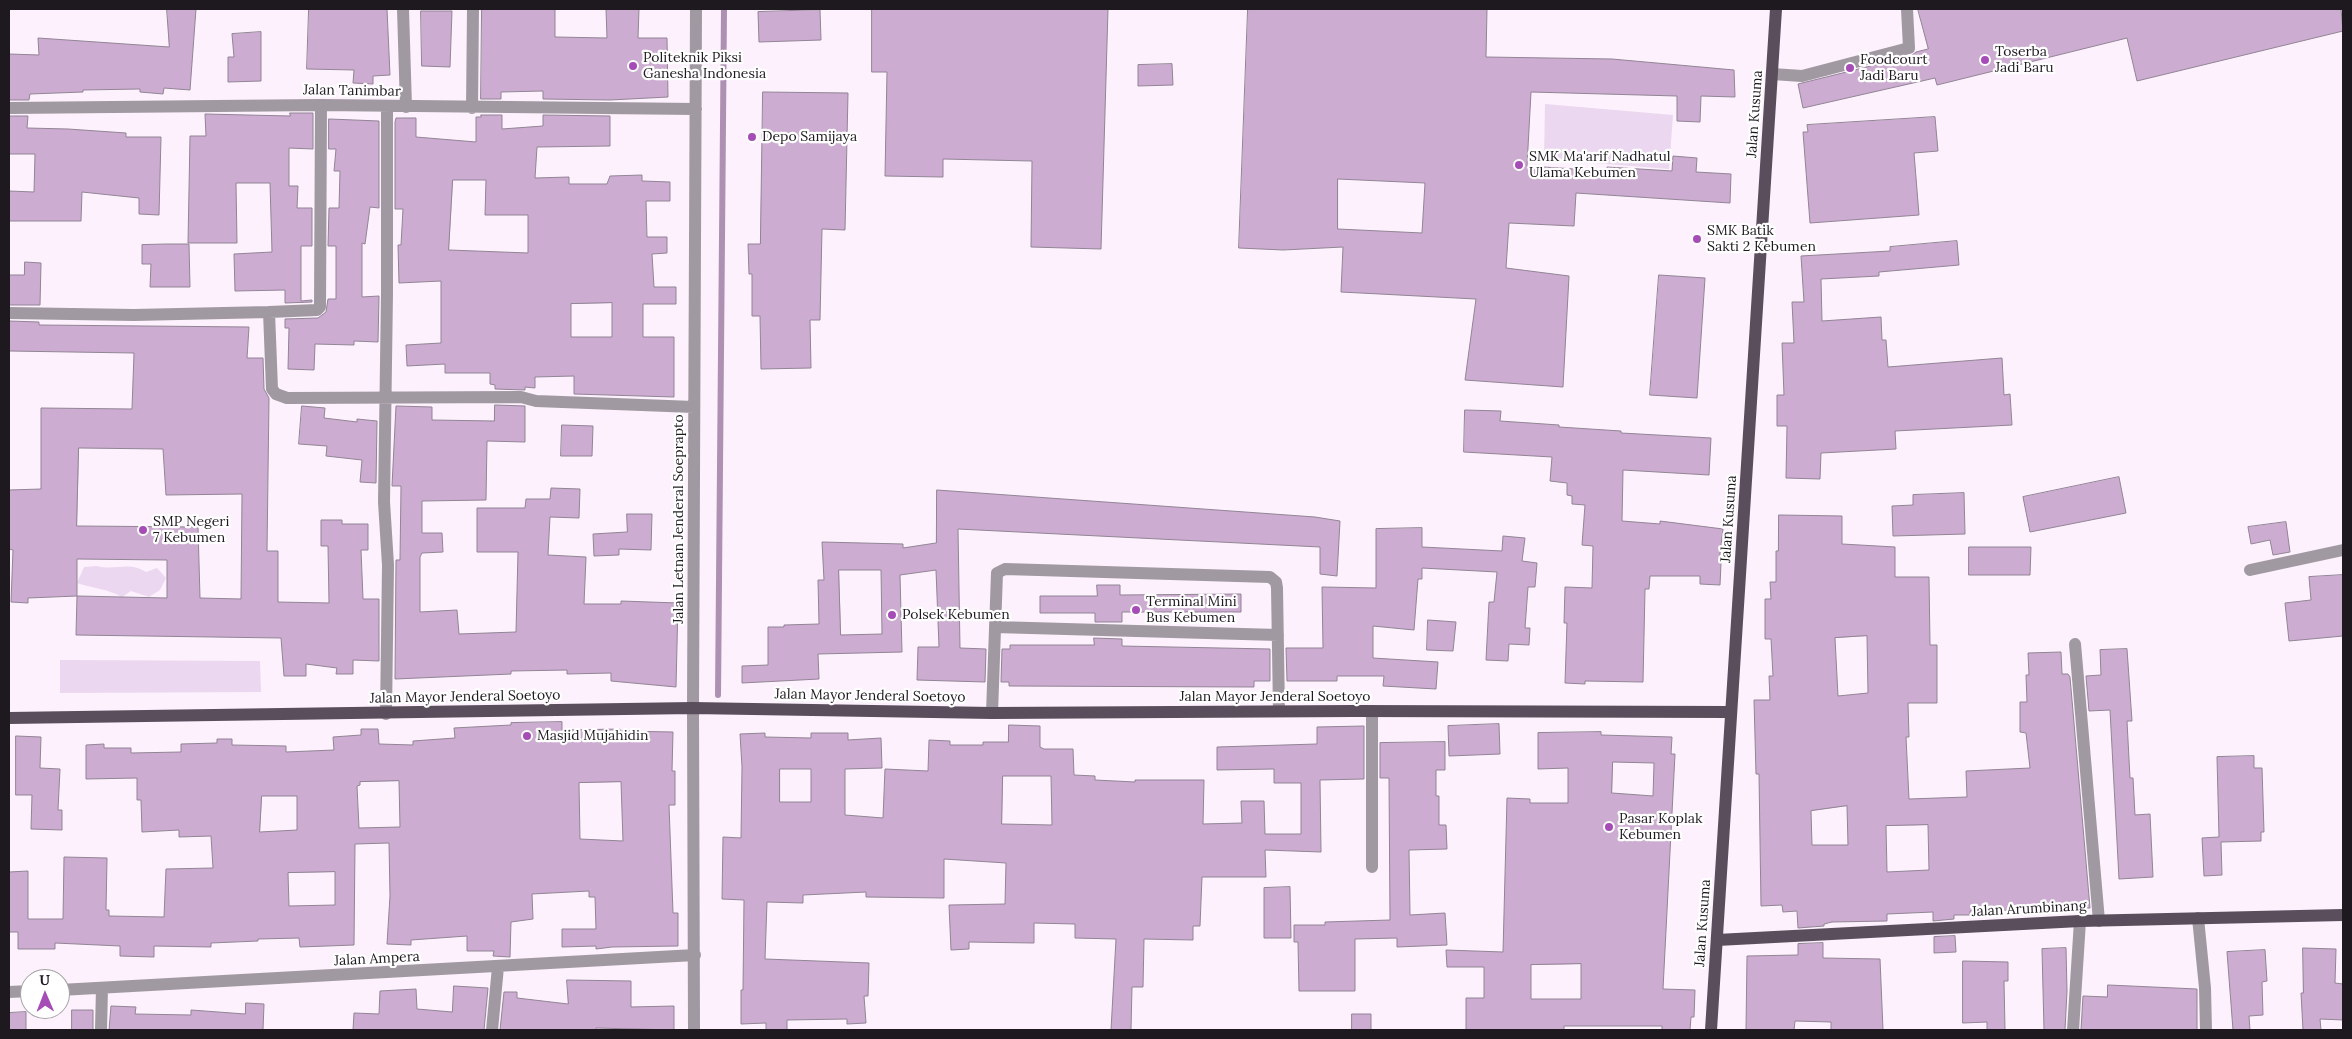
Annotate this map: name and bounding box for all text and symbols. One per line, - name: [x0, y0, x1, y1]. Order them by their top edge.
- place label: Toserba Jadi Baru: [1995, 44, 2054, 76]
- place label: Politeknik Piksi Ganesha Indonesia: [643, 50, 766, 82]
- place label: Foodcourt Jadi Baru: [1860, 52, 1928, 84]
- marker: Toserba Jadi Baru: [1979, 54, 1991, 66]
- marker: Politeknik Piksi Ganesha Indonesia: [627, 60, 639, 72]
- marker: Foodcourt Jadi Baru: [1844, 62, 1856, 74]
- street label: Jalan Kusuma: [1744, 70, 1766, 158]
- street label: Jalan Tanimbar: [303, 82, 401, 100]
- place label: Depo Samijaya: [762, 129, 857, 145]
- marker: Depo Samijaya: [746, 131, 758, 143]
- place label: SMK Ma'arif Nadhatul Ulama Kebumen: [1529, 149, 1671, 182]
- marker: SMK Ma'arif Nadhatul Ulama Kebumen: [1513, 159, 1525, 171]
- place label: SMK Batik Sakti 2 Kebumen: [1707, 223, 1816, 256]
- marker: SMK Batik Sakti 2 Kebumen: [1691, 233, 1703, 245]
- street label: Jalan Letnan Jenderal Soeprapto: [671, 414, 687, 624]
- street label: Jalan Kusuma: [1718, 475, 1740, 563]
- place label: SMP Negeri 7 Kebumen: [153, 514, 229, 546]
- marker: SMP Negeri 7 Kebumen: [137, 524, 149, 536]
- place label: Terminal Mini Bus Kebumen: [1146, 594, 1237, 626]
- marker: Terminal Mini Bus Kebumen: [1130, 604, 1142, 616]
- place label: Polsek Kebumen: [902, 607, 1010, 623]
- marker: Polsek Kebumen: [886, 609, 898, 621]
- street label: Jalan Mayor Jenderal Soetoyo: [774, 686, 966, 706]
- street label: Jalan Mayor Jenderal Soetoyo: [369, 687, 561, 707]
- street label: Jalan Mayor Jenderal Soetoyo: [1180, 689, 1370, 705]
- place label: Masjid Mujahidin: [537, 728, 648, 744]
- marker: Masjid Mujahidin: [521, 730, 533, 742]
- place label: Pasar Koplak Kebumen: [1619, 811, 1703, 844]
- marker: Pasar Koplak Kebumen: [1603, 821, 1615, 833]
- street label: Jalan Kusuma: [1692, 879, 1714, 967]
- street label: Jalan Arumbinang: [1971, 898, 2087, 920]
- street label: Jalan Ampera: [334, 948, 420, 970]
- north arrow: [20, 969, 70, 1019]
- text: U: [39, 971, 50, 989]

